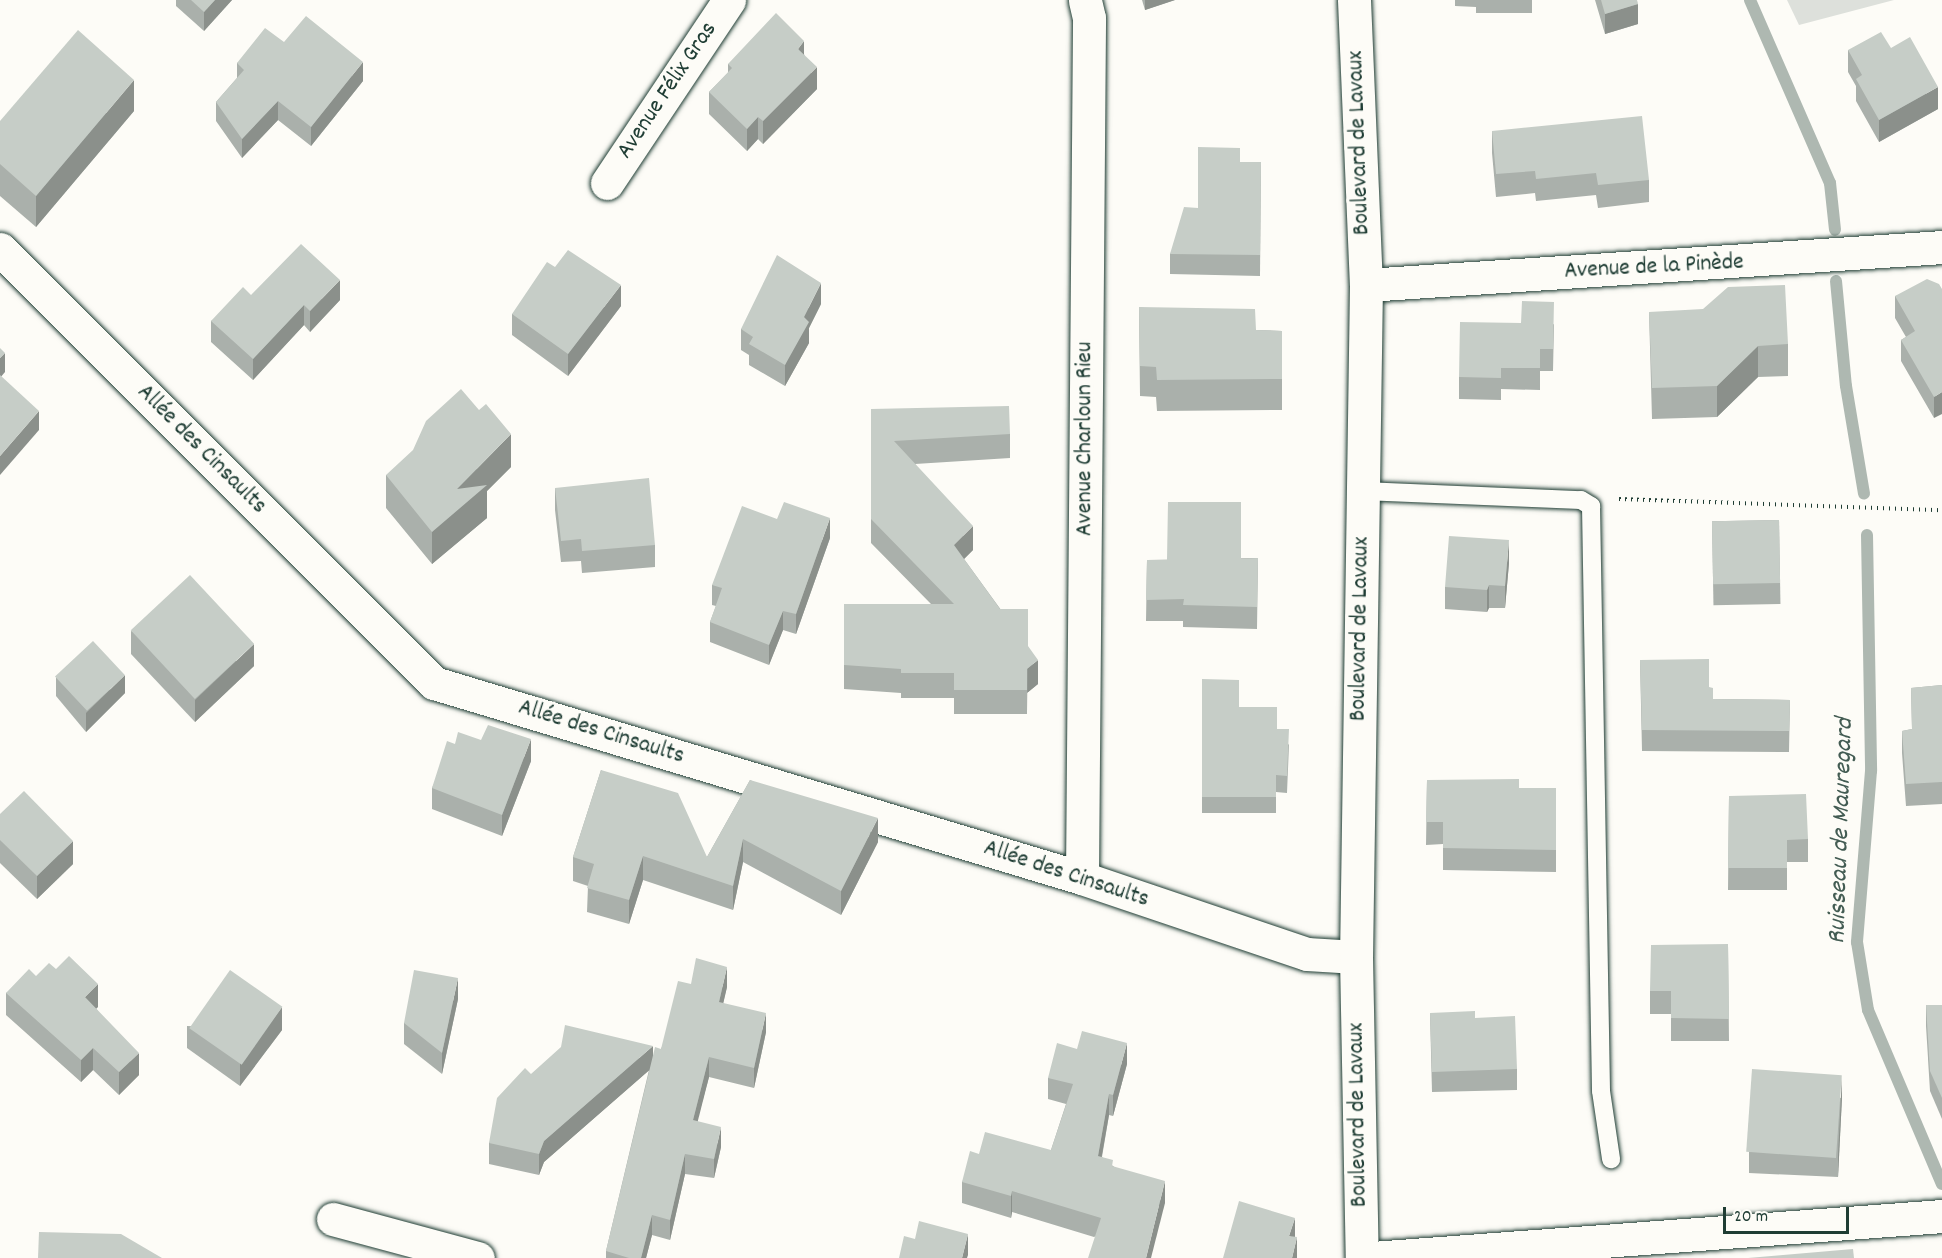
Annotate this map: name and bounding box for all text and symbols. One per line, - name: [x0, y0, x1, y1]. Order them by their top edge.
- street label: Avenue Félix Gras: [612, 17, 724, 165]
- street label: Boulevard de Lavaux: [1342, 50, 1378, 236]
- street label: Avenue de la Pinède: [1564, 249, 1744, 287]
- street label: Avenue Charloun Rieu: [1072, 342, 1100, 536]
- street label: Allée des Cinsaults: [130, 379, 272, 521]
- street label: Boulevard de Lavaux: [1345, 537, 1377, 721]
- street label: Allée des Cinsaults: [515, 694, 687, 772]
- water label: Ruisseau de Mauregard: [1822, 718, 1862, 944]
- street label: Allée des Cinsaults: [980, 835, 1152, 915]
- street label: Boulevard de Lavaux: [1343, 1023, 1375, 1207]
- scale bar: [1726, 1195, 1852, 1233]
- text: 20 m: [1734, 1205, 1768, 1230]

